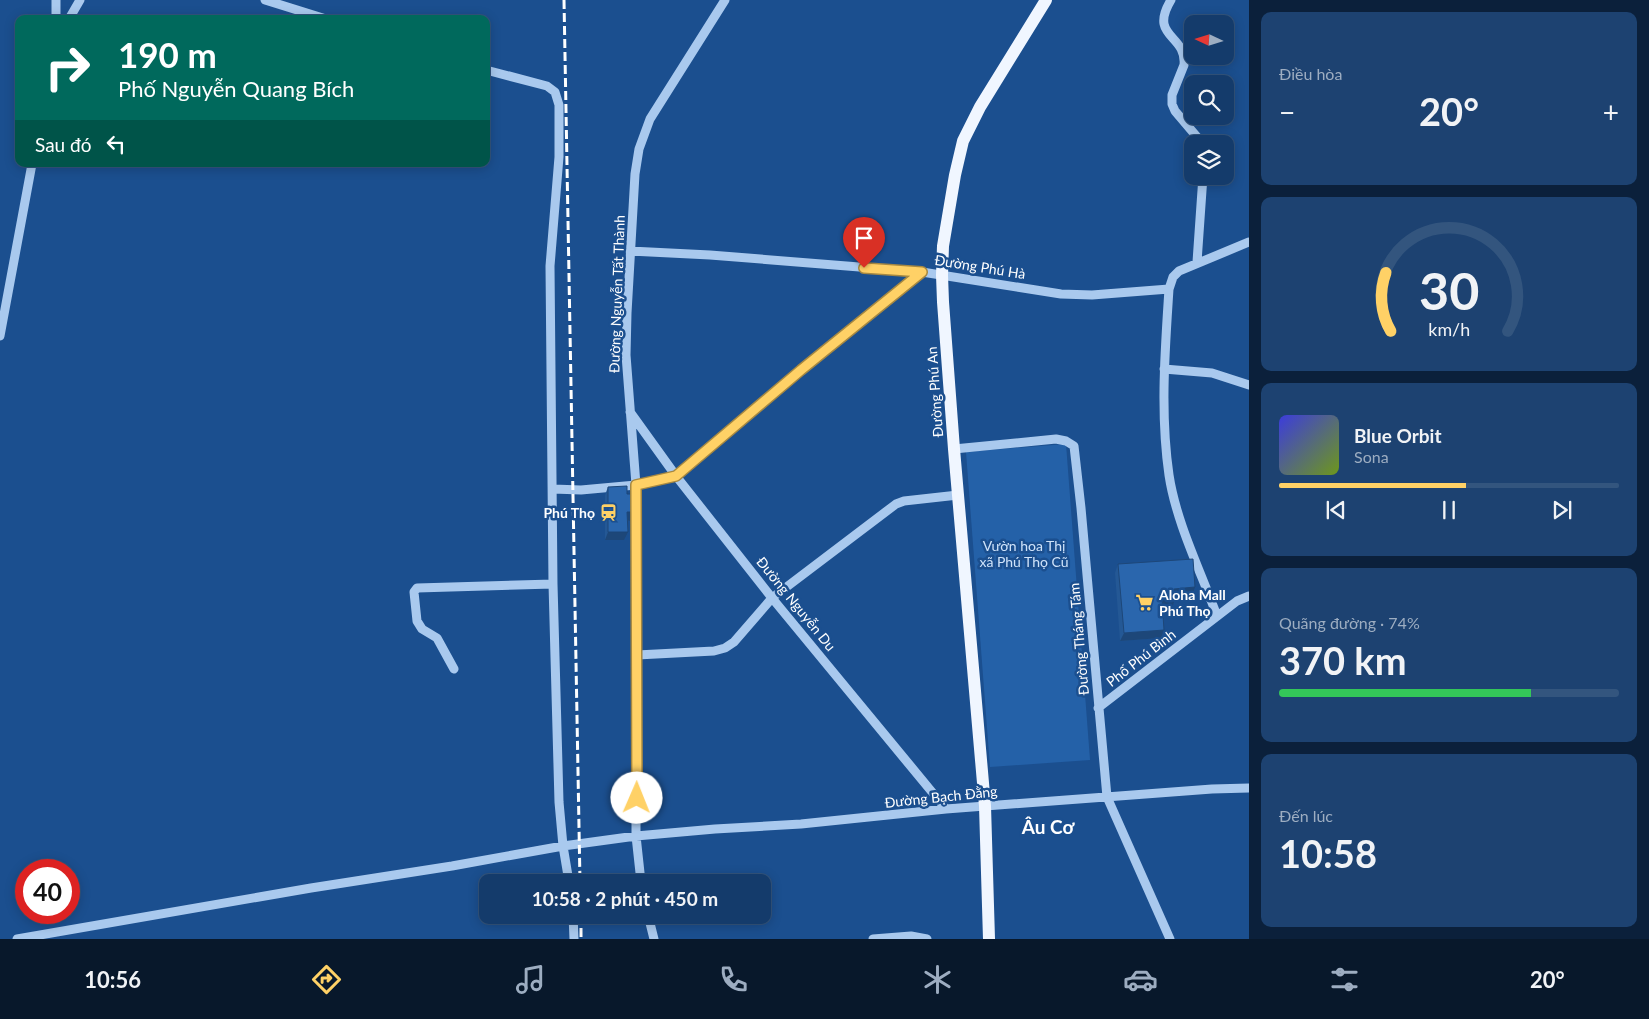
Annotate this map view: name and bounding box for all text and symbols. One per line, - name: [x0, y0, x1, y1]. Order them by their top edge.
- north arrow: [1184, 15, 1234, 65]
- map controls: [1184, 15, 1234, 185]
- text: 190 m: [118, 33, 217, 75]
- icon: right: [35, 35, 100, 100]
- text: Điều hòa: [1279, 64, 1342, 83]
- text: Phố Nguyễn Quang Bích: [118, 75, 354, 102]
- button: search: [1184, 75, 1234, 125]
- text: 20°: [1419, 88, 1479, 134]
- text: −: [1279, 95, 1295, 129]
- text: +: [1603, 95, 1619, 129]
- icon: left: [102, 130, 130, 158]
- text: Sau đó: [35, 133, 92, 156]
- button: layers: [1184, 135, 1234, 185]
- street label: Đường Nguyễn Tất Thành: [605, 215, 628, 373]
- pin: [843, 217, 885, 268]
- icon: arrive: [850, 224, 878, 252]
- street label: Đường Phú Hà: [933, 251, 1027, 282]
- text: 30: [1419, 259, 1479, 321]
- text: km/h: [1428, 318, 1470, 340]
- street label: Đường Phú An: [923, 346, 946, 438]
- text: Blue Orbit: [1354, 424, 1442, 447]
- text: Sona: [1354, 447, 1389, 466]
- icon: previous: [1322, 496, 1350, 524]
- icon: pause: [1435, 496, 1463, 524]
- icon: next: [1548, 496, 1576, 524]
- station icon: Phú Thọ: [599, 503, 619, 523]
- place label: Phú Thọ: [543, 504, 595, 521]
- park label: Vườn hoa Thị xã Phú Thọ Cũ: [979, 537, 1069, 570]
- street label: Đường Nguyễn Du: [753, 553, 840, 654]
- street label: Đường Tháng Tám: [1065, 582, 1092, 696]
- place label: Aloha Mall Phú Thọ: [1158, 586, 1226, 619]
- supermarket icon: Aloha Mall Phú Thọ: [1135, 593, 1155, 613]
- text: Quãng đường · 74%: [1279, 613, 1420, 632]
- street label: Phố Phú Bình: [1103, 625, 1179, 690]
- text: 370 km: [1279, 637, 1407, 683]
- position arrow: [610, 771, 662, 823]
- street label: Đường Bạch Đằng: [884, 782, 998, 811]
- text: Đến lúc: [1279, 806, 1333, 825]
- district label: Âu Cơ: [1021, 815, 1075, 838]
- text: 10:58: [1279, 830, 1377, 876]
- speed limit sign: 40: [15, 859, 80, 924]
- text: 10:58 · 2 phút · 450 m: [532, 887, 718, 910]
- icon: directions: [309, 962, 344, 997]
- icon: music: [513, 962, 548, 997]
- icon: phone: [716, 962, 751, 997]
- icon: climate: [920, 962, 955, 997]
- icon: car: [1123, 962, 1158, 997]
- icon: filters: [1327, 962, 1362, 997]
- text: 10:56: [84, 966, 141, 993]
- text: 20°: [1530, 966, 1565, 993]

